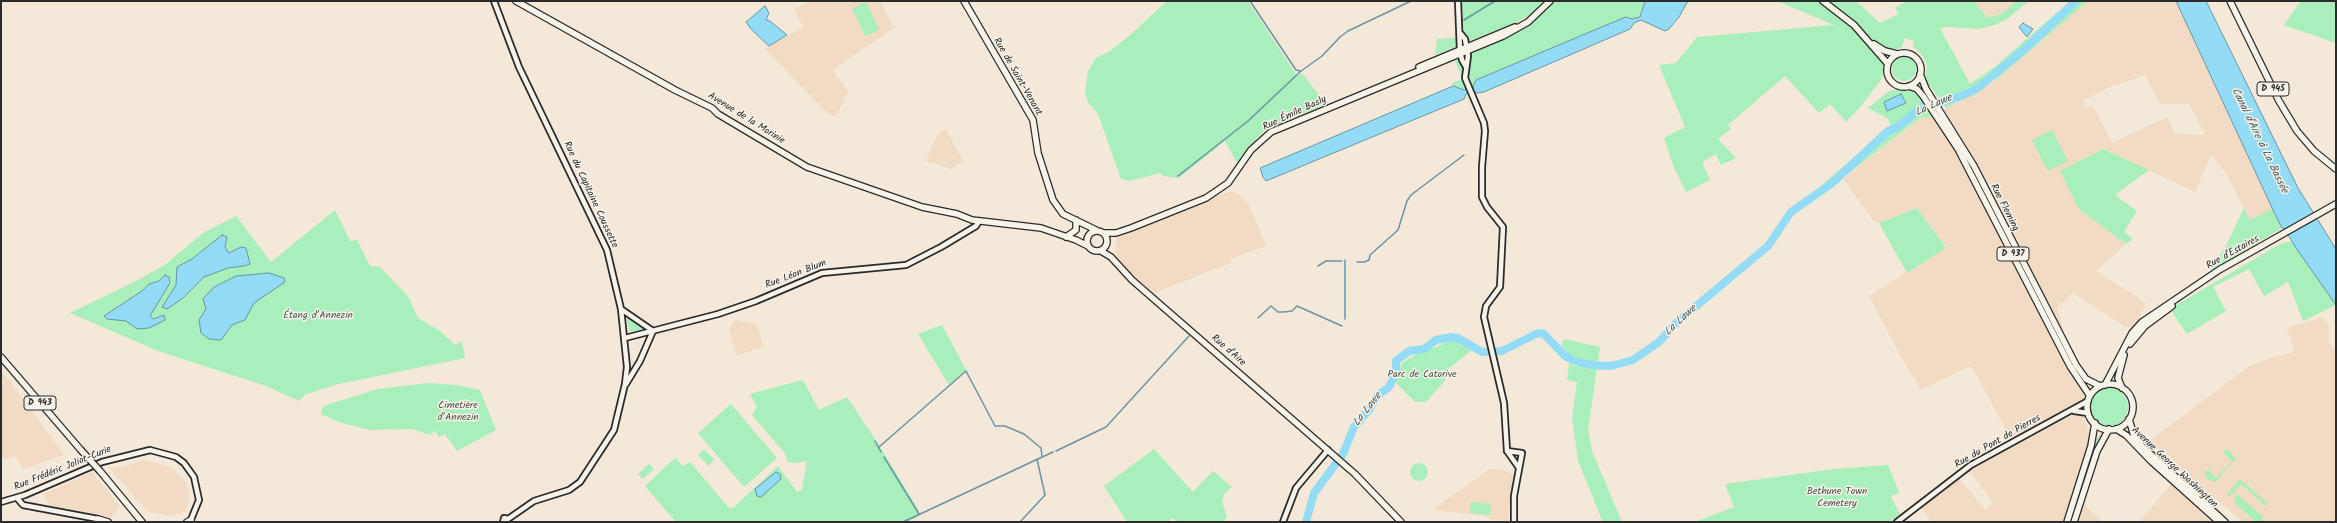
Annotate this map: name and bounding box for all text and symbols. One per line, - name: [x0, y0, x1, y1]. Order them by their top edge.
- street label: Rue de Saint-Venant: [990, 36, 1044, 118]
- road number: D 945: [2257, 82, 2289, 96]
- water label: Canal d'Aire à La Bassée: [2228, 86, 2290, 196]
- street label: Avenue de la Morinie: [705, 90, 787, 148]
- water label: La Lawe: [1913, 92, 1955, 120]
- street label: Rue Émile Basly: [1261, 94, 1329, 134]
- street label: Rue du Capitaine Coussette: [560, 140, 620, 250]
- street label: Rue Fleming: [1987, 182, 2021, 234]
- street label: Rue d'Estaires: [2204, 234, 2262, 272]
- road number: D 937: [1997, 247, 2029, 261]
- street label: Rue Léon Blum: [764, 258, 828, 292]
- water label: La Lawe: [1662, 303, 1700, 339]
- park label: Étang d’Annezin: [283, 310, 353, 322]
- street label: Rue d'Aire: [1208, 333, 1248, 369]
- park label: Parc de Catorive: [1388, 369, 1456, 381]
- water label: La Lawe: [1351, 391, 1385, 429]
- road number: D 943: [24, 396, 56, 410]
- park label: Cimetière d’Annezin: [437, 400, 479, 424]
- street label: Rue du Pont de Pierres: [1953, 412, 2043, 472]
- street label: Avenue George Washington: [2128, 425, 2220, 511]
- street label: Rue Frédéric Joliot-Curie: [13, 444, 113, 494]
- park label: Bethune Town Cemetery: [1807, 486, 1867, 510]

